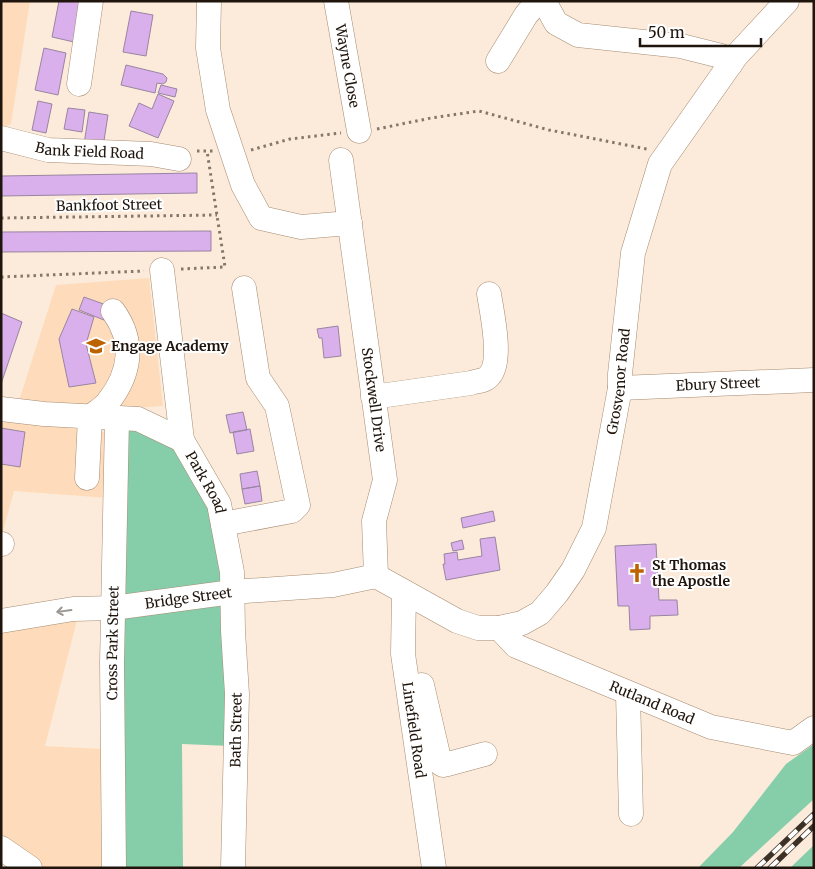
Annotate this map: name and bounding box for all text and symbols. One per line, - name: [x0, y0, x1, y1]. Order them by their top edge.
- scale bar: [640, 15, 761, 47]
- street label: Wayne Close: [331, 22, 364, 109]
- text: 50 m: [648, 23, 685, 42]
- street label: Bank Field Road: [33, 138, 145, 163]
- street label: Bankfoot Street: [56, 195, 163, 215]
- street label: Grosvenor Road: [603, 327, 634, 436]
- school or university icon: Engage Academy: [85, 335, 107, 357]
- place label: Engage Academy: [111, 337, 229, 355]
- street label: Stockwell Drive: [358, 346, 390, 453]
- street label: Ebury Street: [676, 373, 761, 395]
- street label: Park Road: [182, 448, 230, 515]
- place label: St Thomas the Apostle: [652, 556, 730, 590]
- church icon: St Thomas the Apostle: [626, 562, 648, 584]
- street label: Bridge Street: [144, 583, 233, 613]
- street label: Cross Park Street: [103, 585, 123, 700]
- one-way arrow: [56, 606, 72, 616]
- street label: Rutland Road: [607, 677, 698, 728]
- street label: Linefield Road: [398, 681, 430, 780]
- street label: Bath Street: [226, 692, 246, 768]

